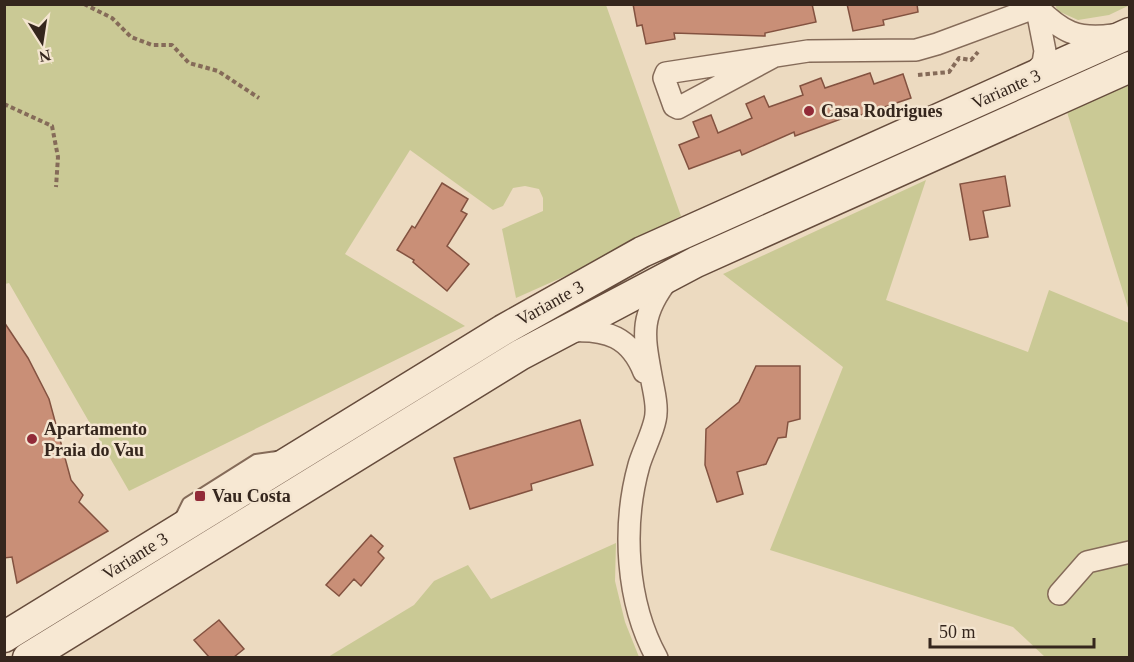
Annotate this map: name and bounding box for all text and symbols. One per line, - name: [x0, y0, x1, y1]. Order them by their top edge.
- north arrow: [12, 12, 72, 72]
- text: N: [37, 47, 52, 66]
- street label: Variante 3: [968, 65, 1044, 113]
- place label: Casa Rodrigues: [821, 101, 943, 121]
- marker: Casa Rodrigues: [802, 104, 816, 118]
- street label: Variante 3: [513, 276, 587, 330]
- place label: Apartamento Praia do Vau: [44, 419, 147, 460]
- marker: Apartamento Praia do Vau: [25, 432, 39, 446]
- place label: Vau Costa: [212, 486, 291, 506]
- marker: Vau Costa: [193, 489, 207, 503]
- street label: Variante 3: [99, 528, 171, 584]
- scale bar: [930, 611, 1094, 649]
- text: 50 m: [939, 622, 976, 642]

